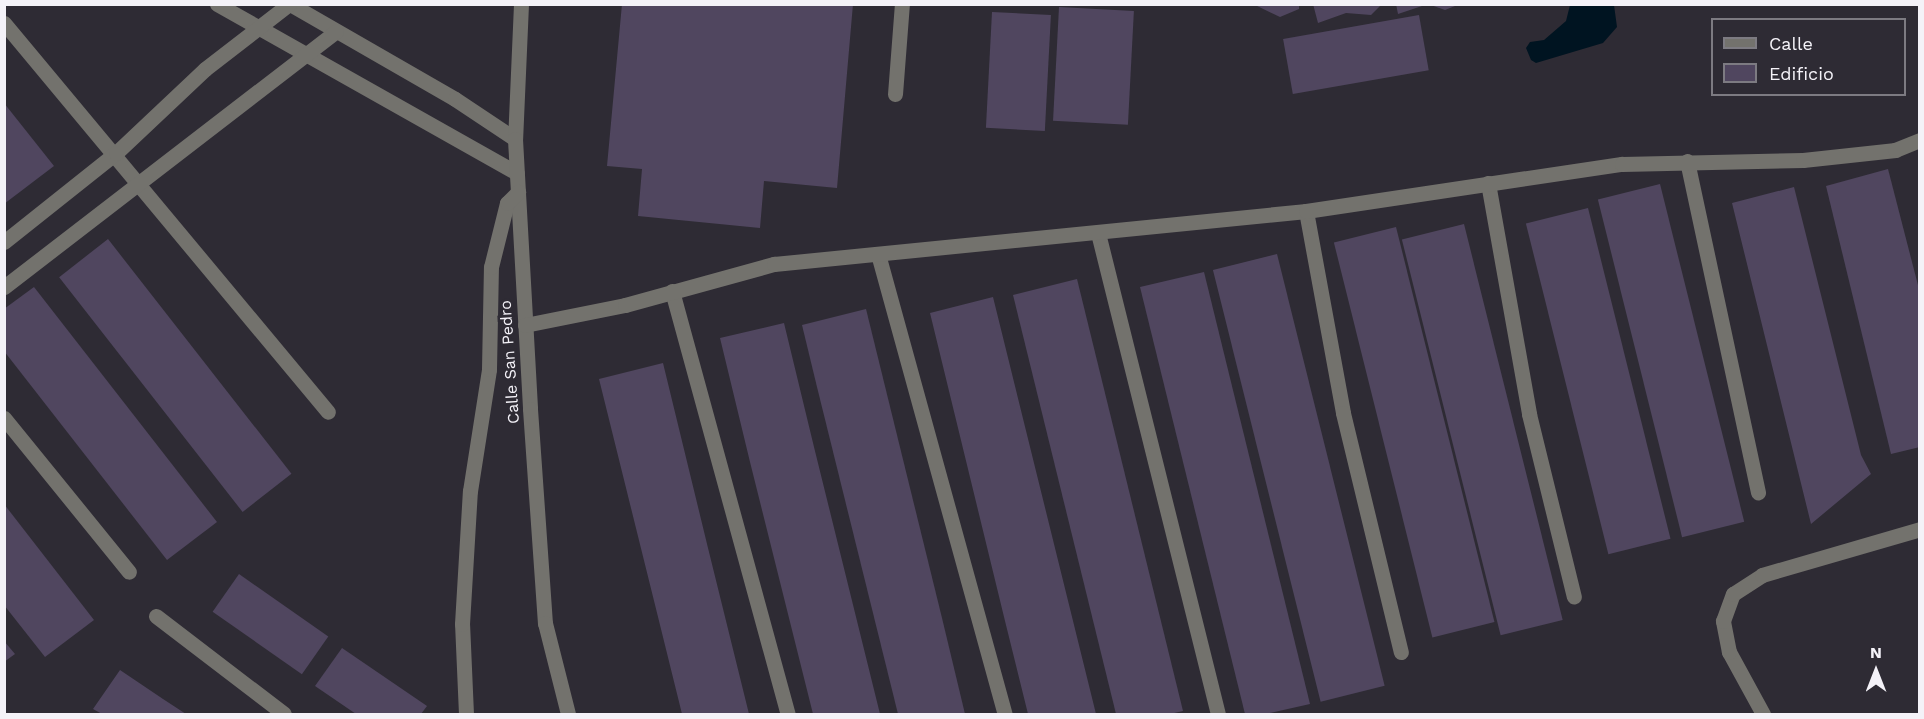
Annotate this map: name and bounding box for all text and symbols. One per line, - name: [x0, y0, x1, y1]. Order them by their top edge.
- legend: [1711, 18, 1906, 96]
- text: Calle: [1769, 33, 1813, 54]
- text: Edificio: [1769, 63, 1834, 84]
- street label: Calle San Pedro: [496, 300, 524, 424]
- north arrow: [1846, 641, 1906, 701]
- text: N: [1870, 643, 1882, 662]

